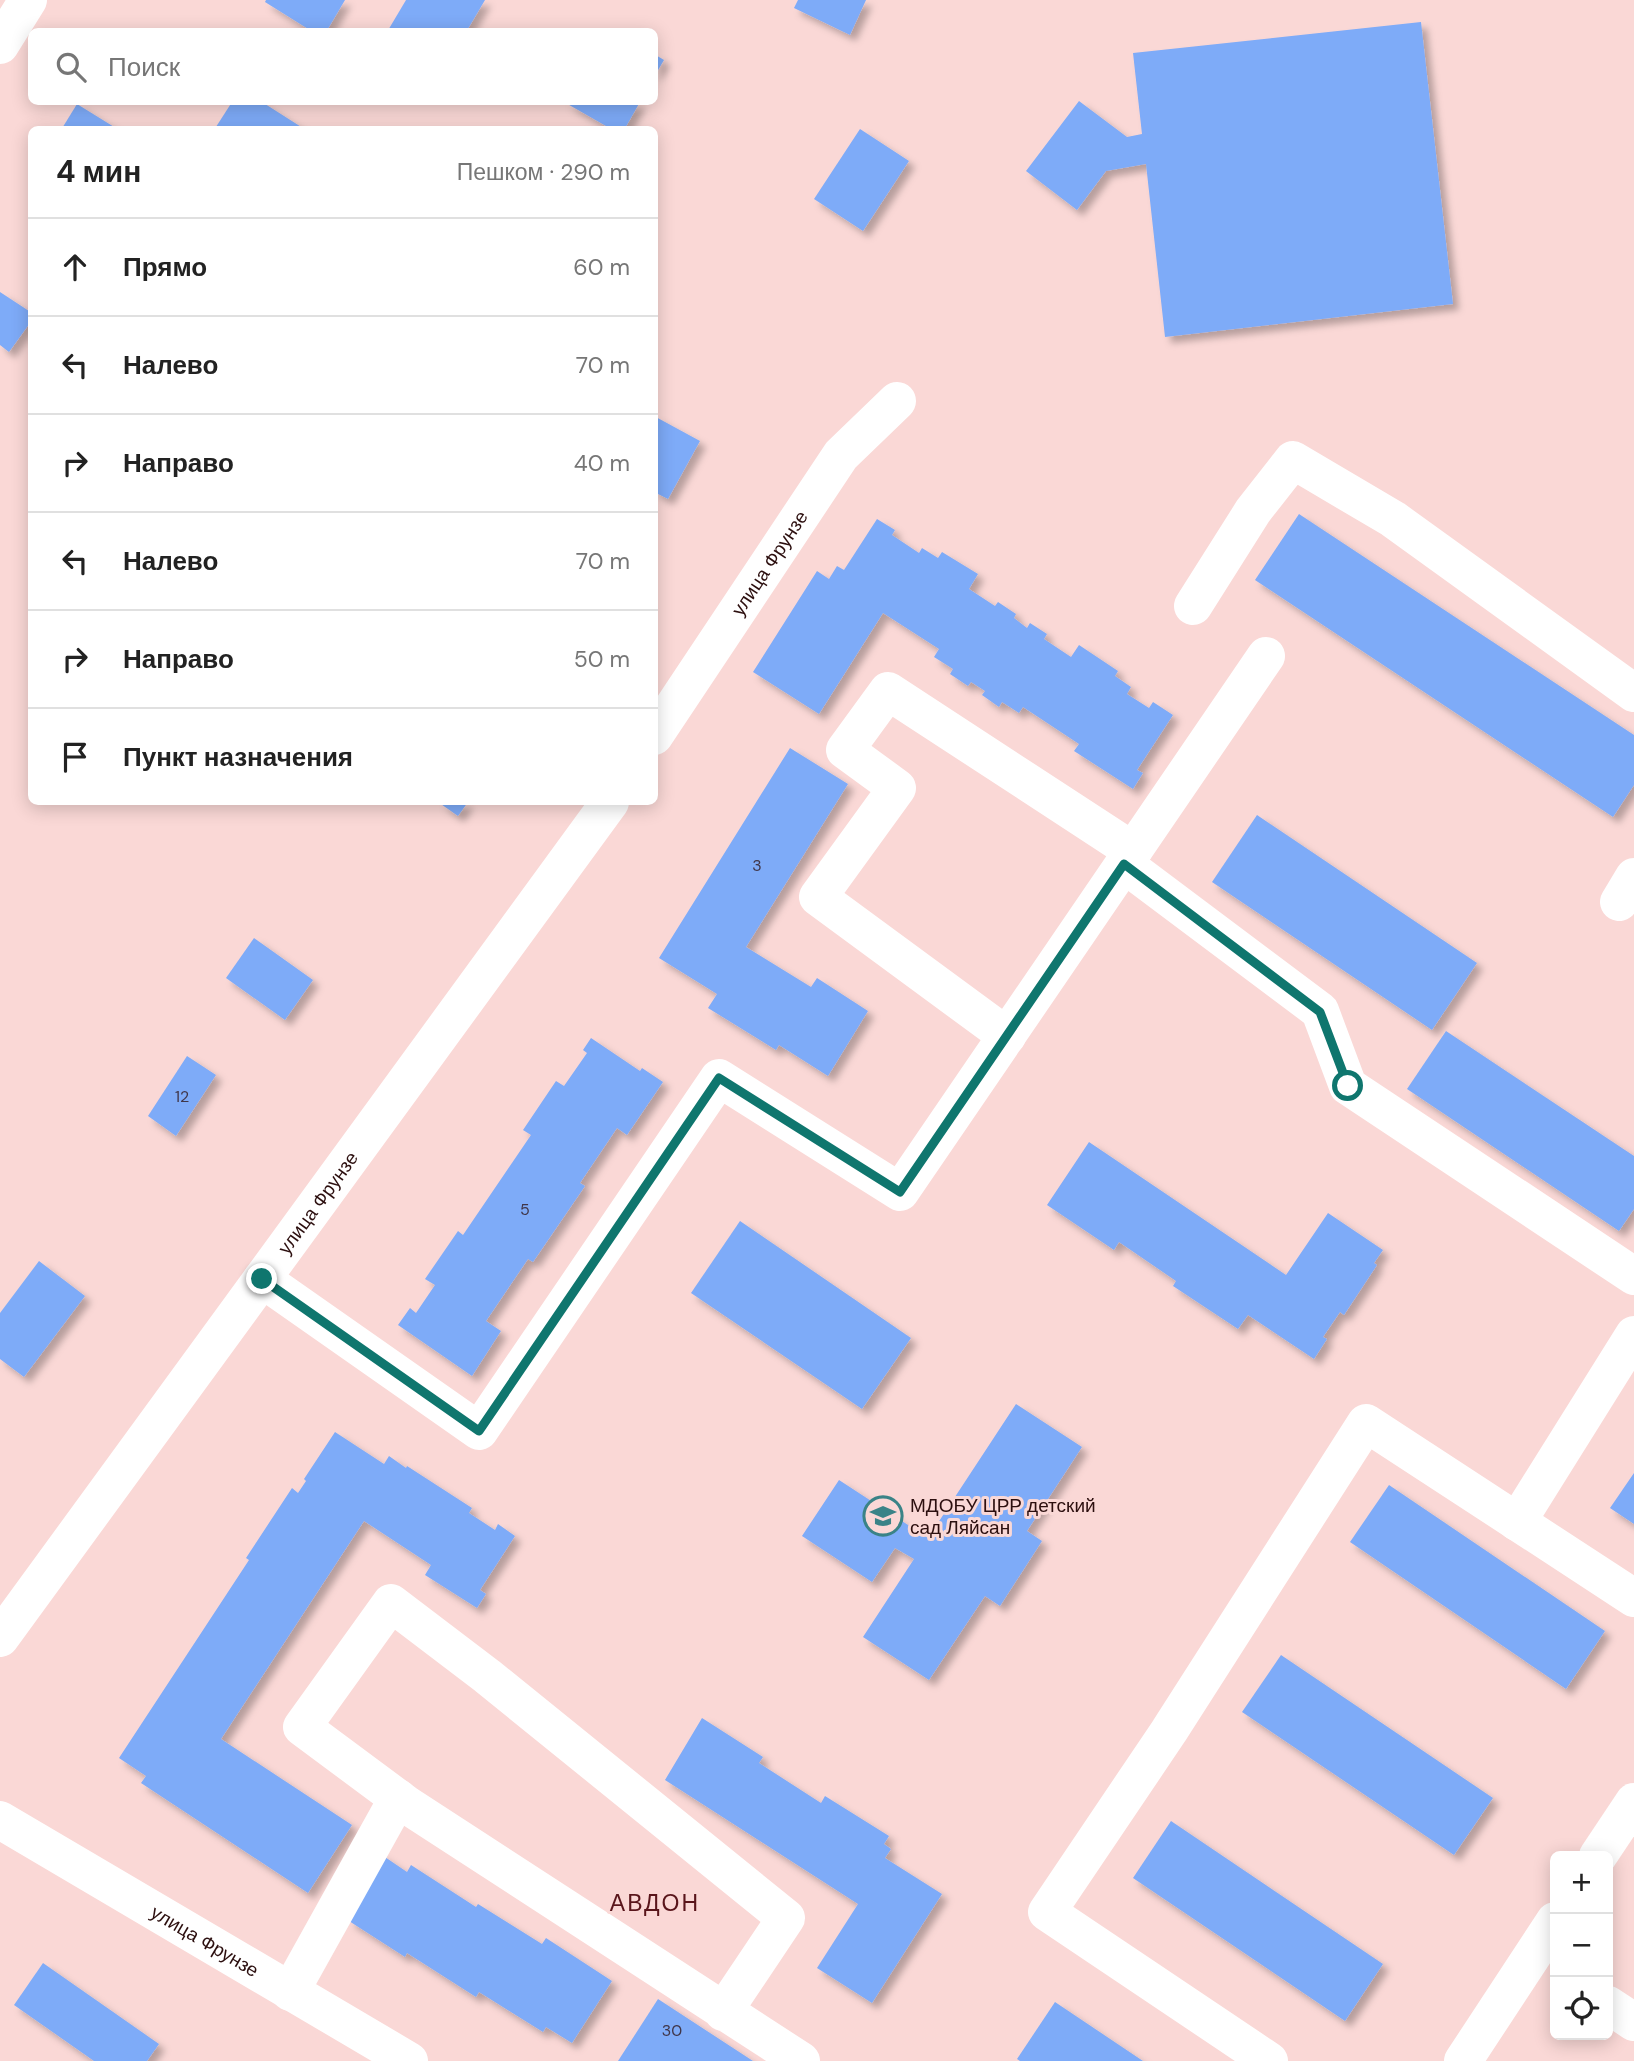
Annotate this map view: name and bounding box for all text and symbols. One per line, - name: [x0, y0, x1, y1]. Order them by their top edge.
- search box: [28, 28, 658, 105]
- icon: search: [52, 48, 90, 86]
- text: Поиск: [108, 50, 180, 84]
- text: 4 мин: [56, 152, 141, 191]
- text: Пешком · 290 m: [457, 157, 630, 187]
- icon: ahead: [56, 248, 94, 286]
- text: Прямо: [123, 250, 207, 284]
- text: 60 m: [573, 252, 630, 282]
- icon: left: [56, 346, 94, 384]
- text: Налево: [123, 348, 218, 382]
- text: 70 m: [576, 350, 630, 380]
- icon: right: [56, 444, 94, 482]
- text: Направо: [123, 446, 234, 480]
- text: 40 m: [574, 448, 630, 478]
- street label: улица Фрунзе: [726, 506, 814, 621]
- icon: left: [56, 542, 94, 580]
- text: Налево: [123, 544, 218, 578]
- text: 70 m: [576, 546, 630, 576]
- icon: right: [56, 640, 94, 678]
- text: Направо: [123, 642, 234, 676]
- text: 50 m: [574, 644, 630, 674]
- icon: arrive: [56, 738, 94, 776]
- text: Пункт назначения: [123, 740, 353, 774]
- house number: 3: [752, 855, 762, 876]
- route start: [1332, 1070, 1363, 1101]
- house number: 12: [175, 1086, 189, 1107]
- street label: улица Фрунзе: [272, 1147, 364, 1259]
- house number: 5: [520, 1199, 530, 1220]
- route end: [246, 1263, 277, 1294]
- place label: МДОБУ ЦРР детский сад Ляйсан: [910, 1493, 1096, 1540]
- school or university icon: МДОБУ ЦРР детский сад Ляйсан: [862, 1495, 904, 1537]
- map controls: [1550, 1851, 1613, 2040]
- button: +: [1550, 1851, 1613, 1914]
- district label: АВДОН: [610, 1888, 700, 1918]
- street label: улица Фрунзе: [146, 1900, 263, 1983]
- button: −: [1550, 1914, 1613, 1977]
- button: locate: [1550, 1977, 1613, 2040]
- house number: 30: [662, 2020, 682, 2041]

